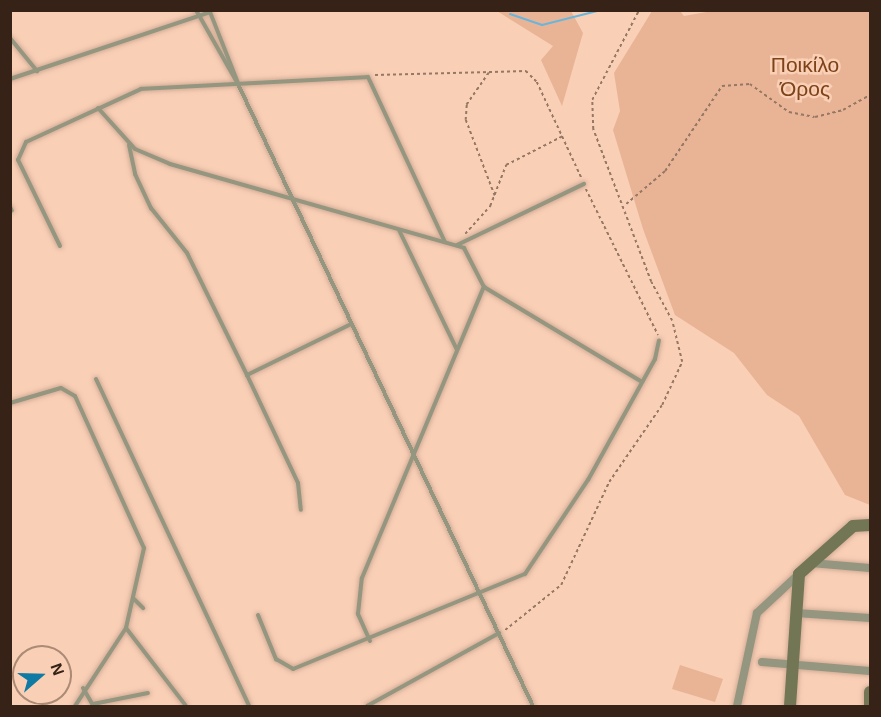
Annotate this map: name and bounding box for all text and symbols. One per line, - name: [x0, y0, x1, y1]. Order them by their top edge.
- park label: Ποικίλο Όρος: [771, 52, 839, 102]
- north arrow: [12, 645, 72, 705]
- text: N: [48, 661, 67, 678]

